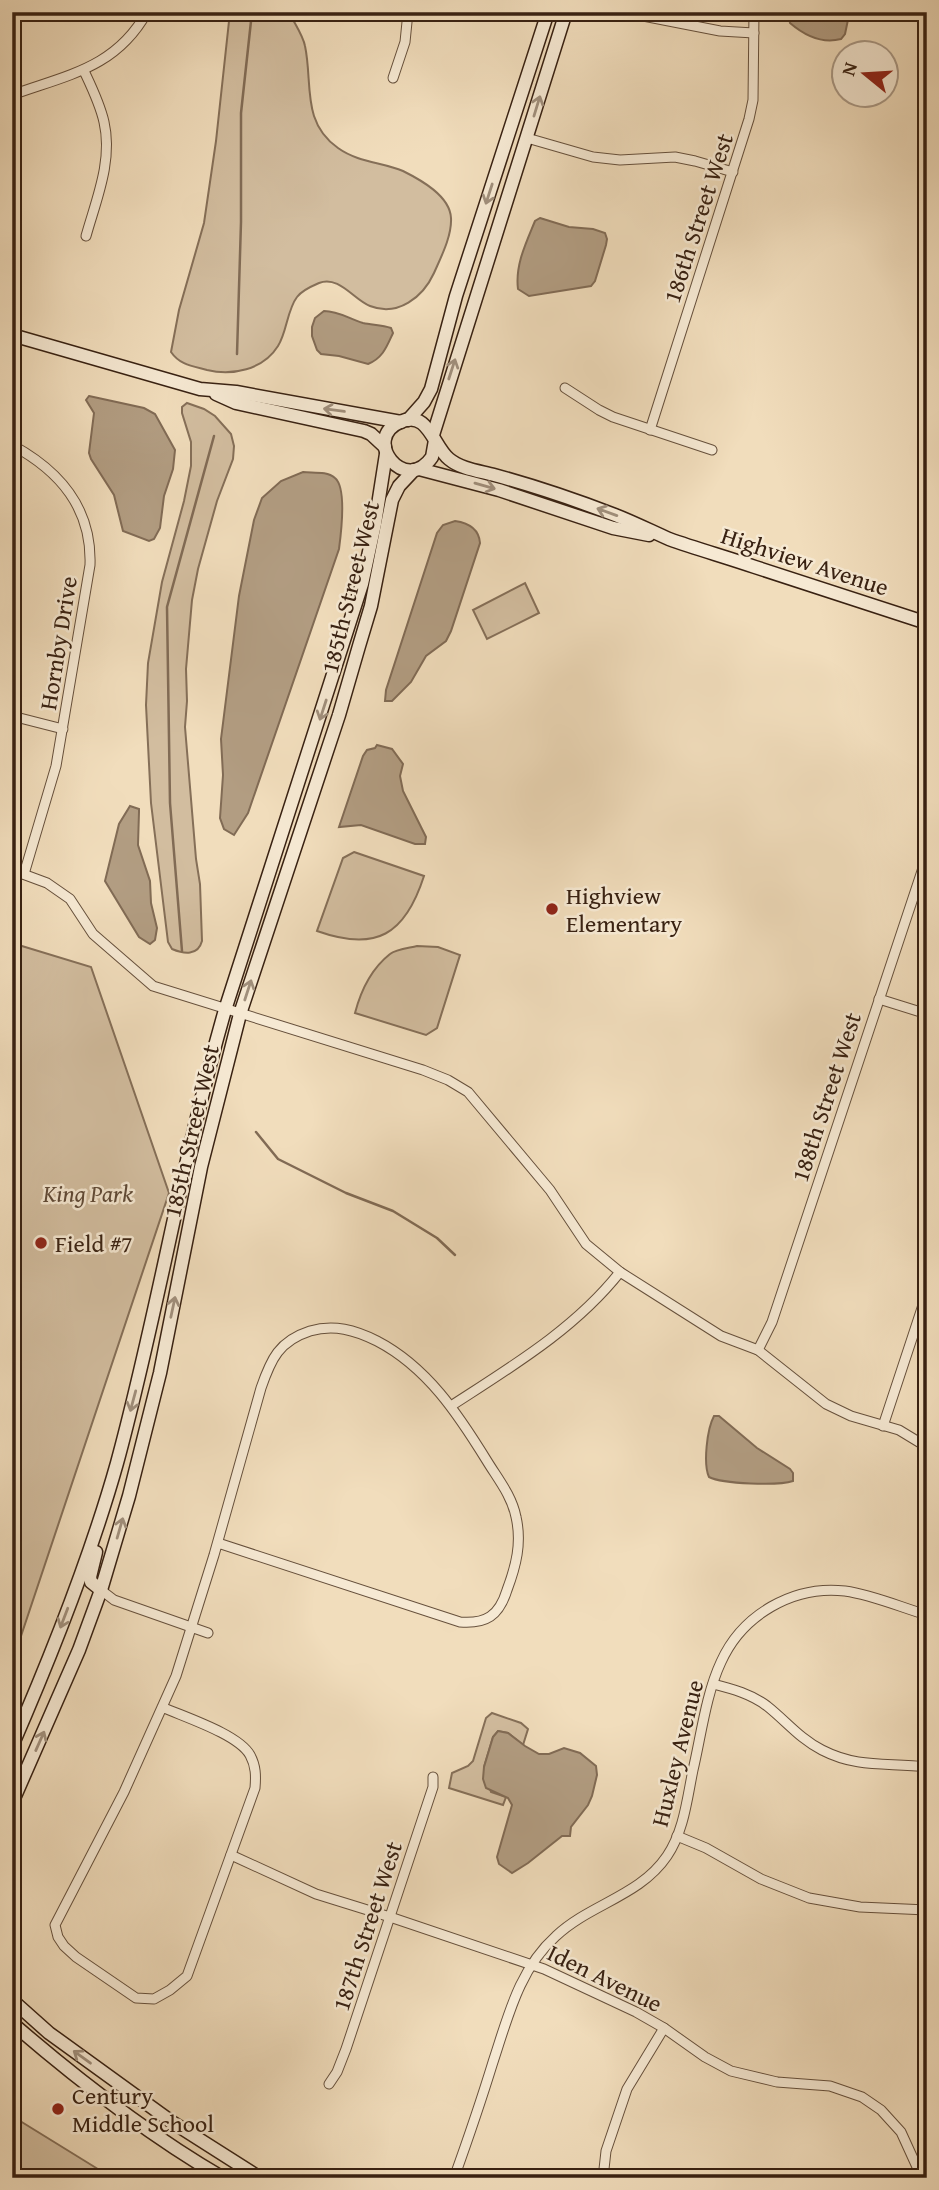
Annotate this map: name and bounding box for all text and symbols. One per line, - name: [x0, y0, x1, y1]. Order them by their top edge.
- north arrow: [830, 38, 900, 108]
- text: N: [834, 58, 864, 79]
- one-way arrow: [532, 95, 545, 117]
- street label: 186th Street West: [654, 128, 742, 307]
- one-way arrow: [482, 182, 494, 204]
- one-way arrow: [446, 358, 459, 380]
- one-way arrow: [323, 403, 346, 416]
- one-way arrow: [474, 480, 496, 493]
- street label: 185th Street West: [312, 497, 388, 677]
- one-way arrow: [596, 505, 618, 517]
- street label: Highview Avenue: [717, 517, 893, 605]
- street label: Hornby Drive: [30, 574, 86, 712]
- one-way arrow: [315, 699, 328, 721]
- place label: Highview Elementary: [566, 878, 682, 941]
- marker: Highview Elementary: [544, 901, 560, 917]
- one-way arrow: [243, 980, 255, 1002]
- street label: 188th Street West: [782, 1007, 870, 1186]
- street label: 185th Street West: [154, 1041, 228, 1221]
- park label: King Park: [42, 1176, 133, 1211]
- place label: Field #7: [55, 1226, 133, 1261]
- marker: Field #7: [33, 1235, 49, 1251]
- one-way arrow: [167, 1296, 181, 1319]
- one-way arrow: [126, 1389, 139, 1412]
- one-way arrow: [115, 1517, 128, 1539]
- one-way arrow: [57, 1606, 69, 1628]
- street label: Huxley Avenue: [642, 1676, 712, 1830]
- one-way arrow: [34, 1731, 47, 1752]
- street label: 187th Street West: [323, 1836, 411, 2015]
- street label: Iden Avenue: [542, 1935, 668, 2021]
- one-way arrow: [73, 2050, 92, 2065]
- place label: Century Middle School: [72, 2078, 214, 2141]
- marker: Century Middle School: [50, 2101, 66, 2117]

